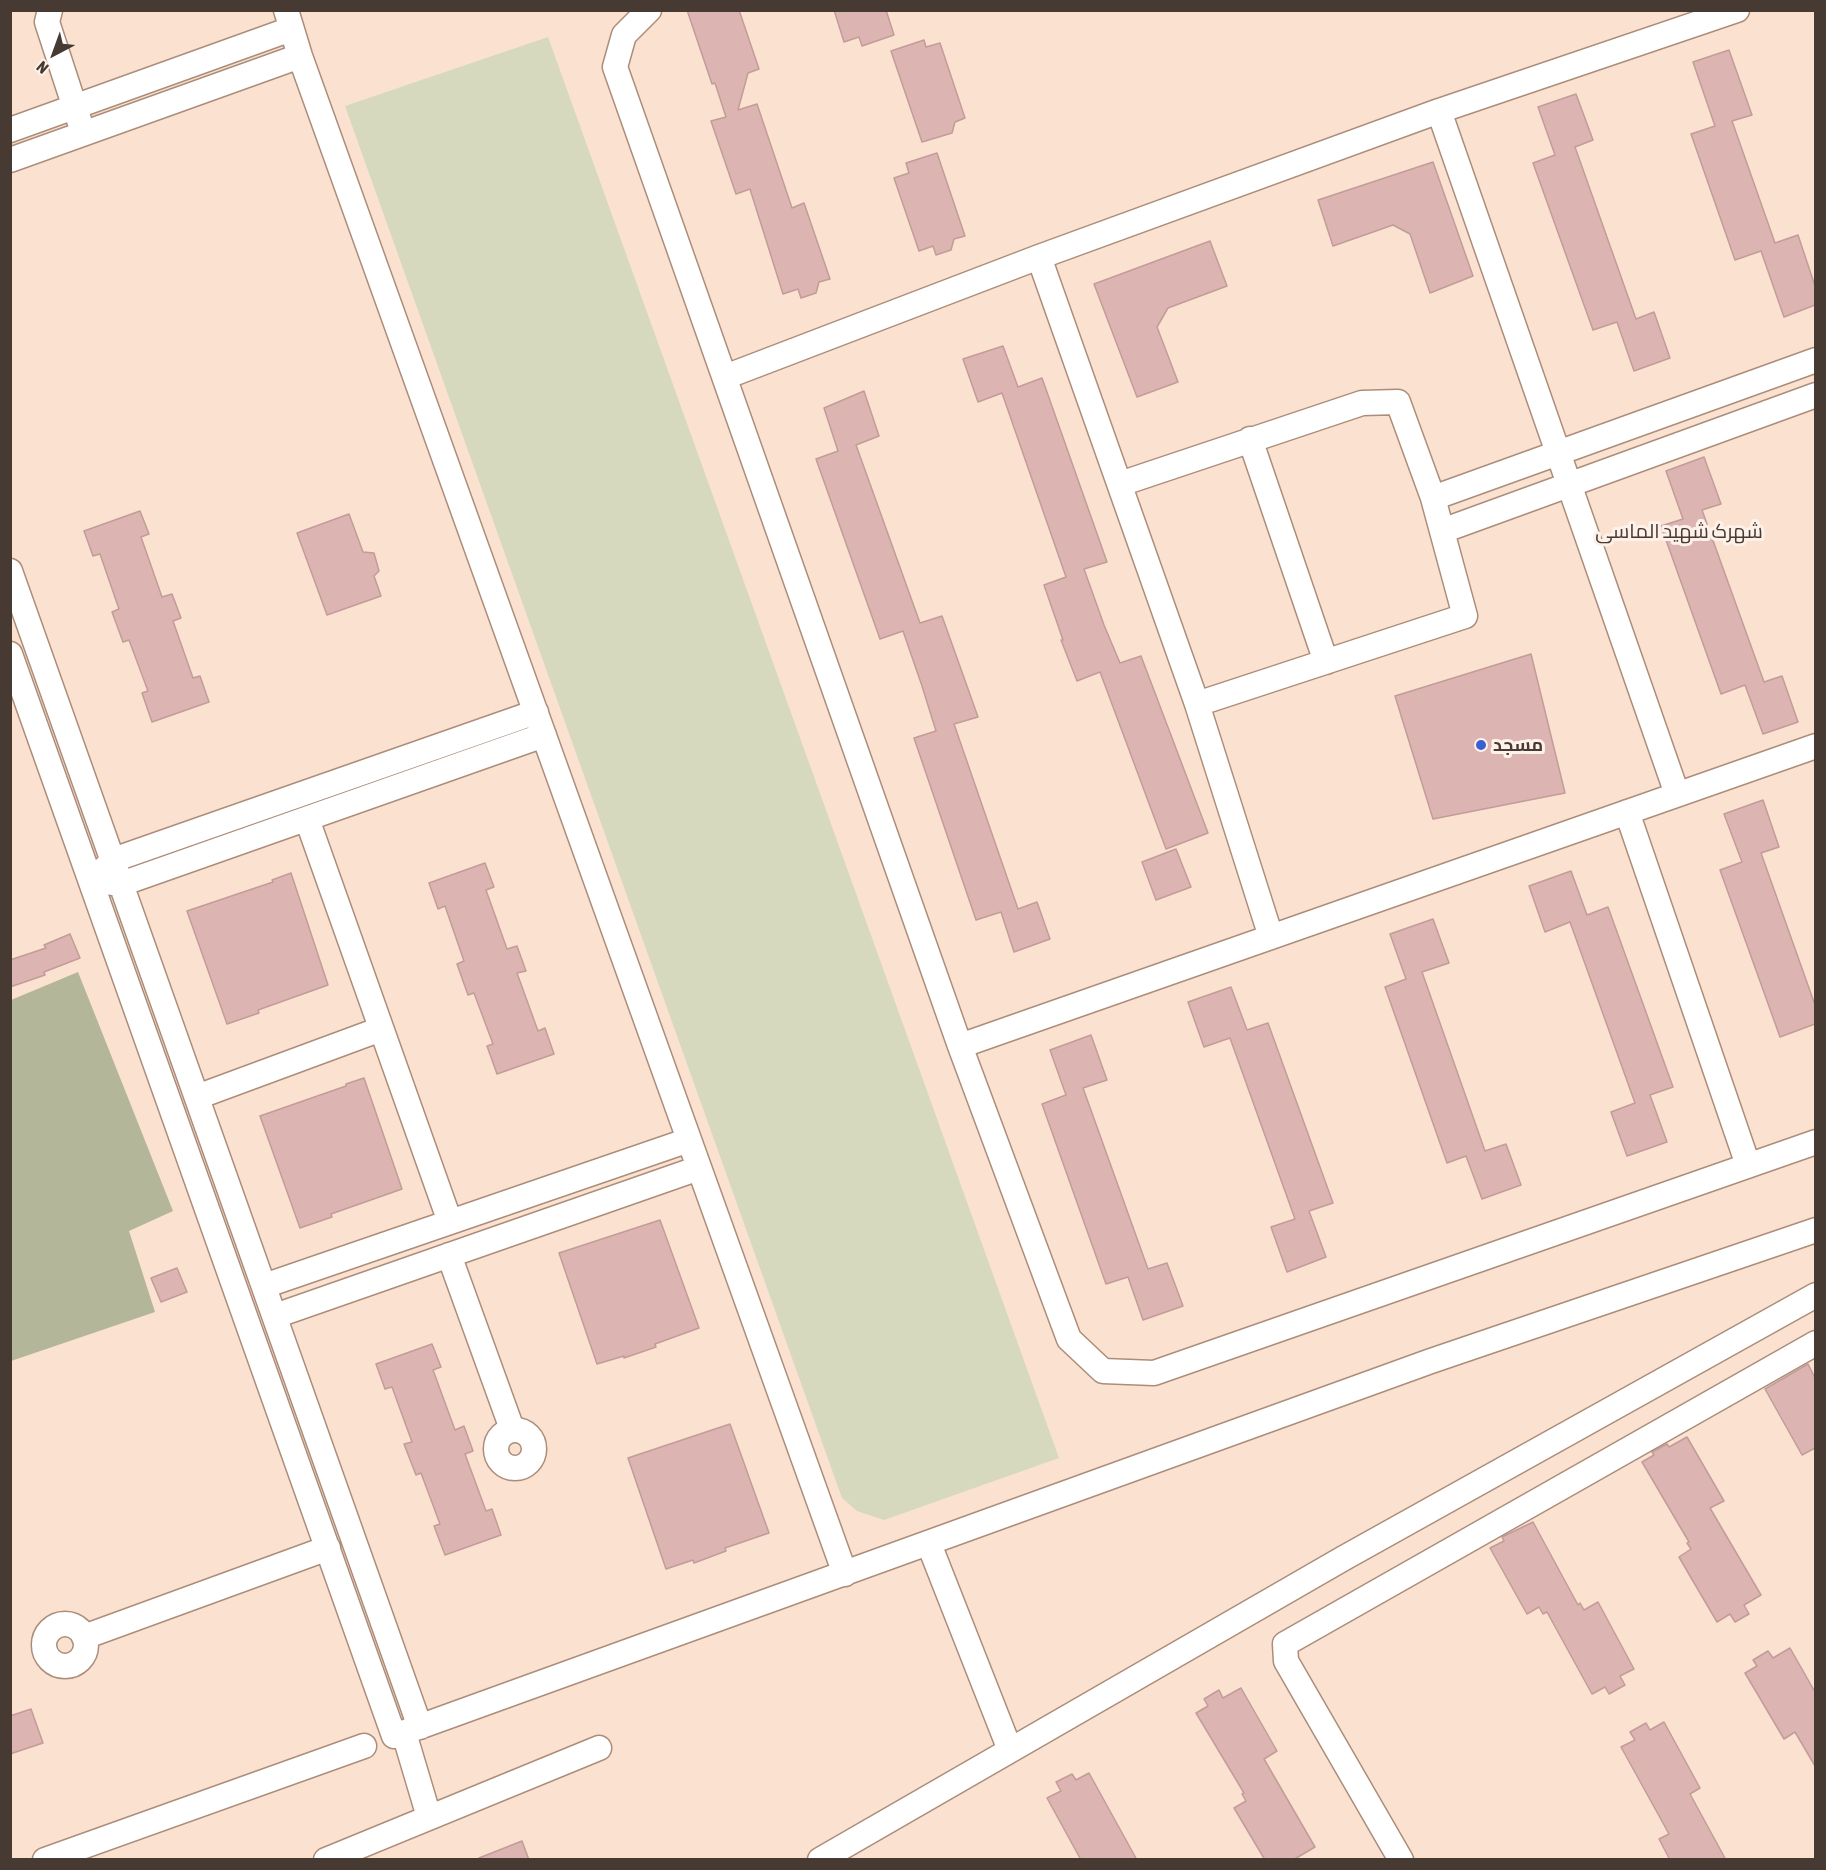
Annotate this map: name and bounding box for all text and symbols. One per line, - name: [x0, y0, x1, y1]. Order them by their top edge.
- north arrow: [24, 24, 84, 84]
- text: N: [33, 58, 52, 77]
- district label: شهرک شهید الماسی: [1595, 520, 1763, 544]
- place label: مسجد: [1493, 734, 1543, 756]
- marker: مسجد: [1474, 738, 1488, 752]

